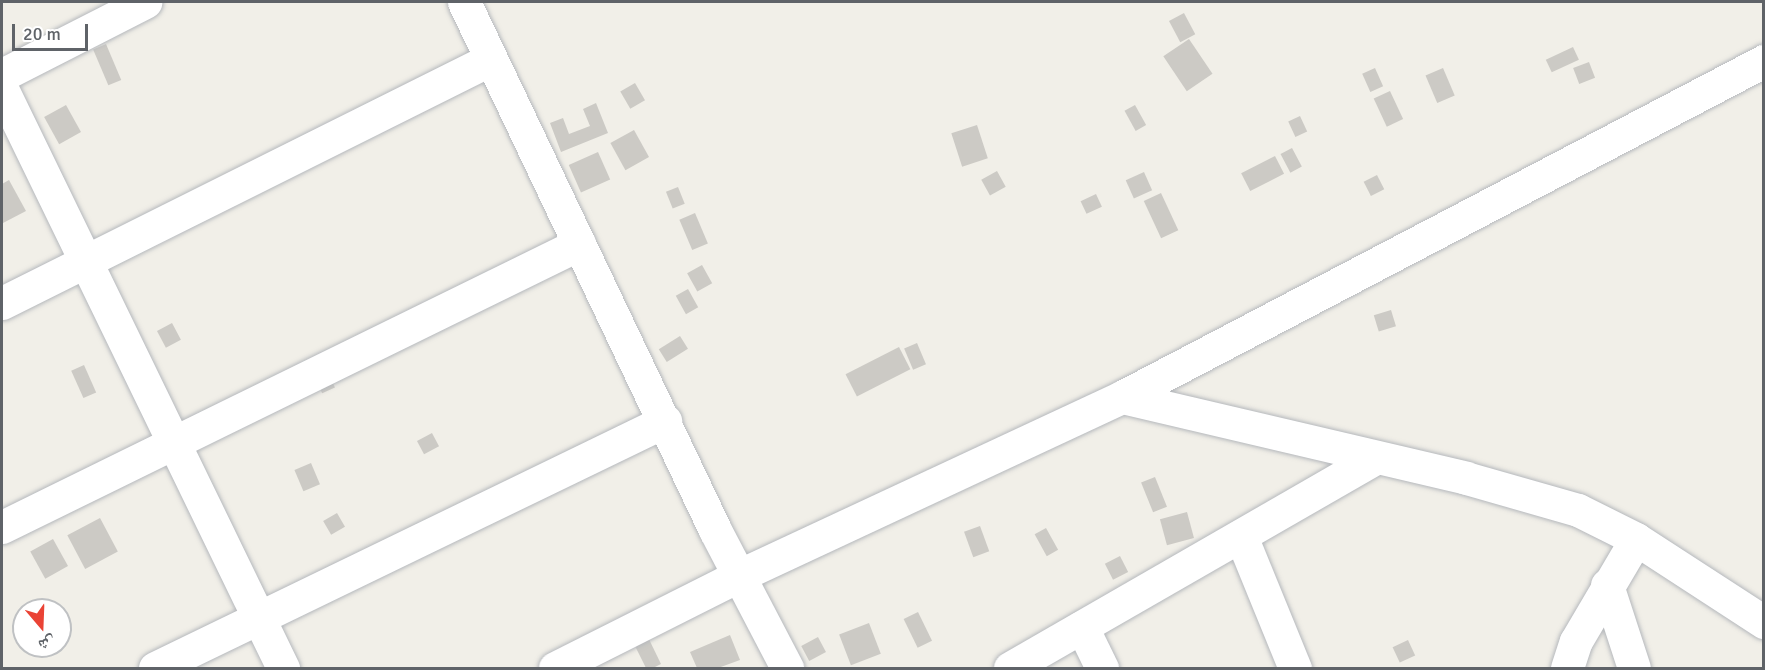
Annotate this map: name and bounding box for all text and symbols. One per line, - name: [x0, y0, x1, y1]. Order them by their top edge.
- scale bar: [15, 12, 92, 50]
- text: 20 m: [23, 23, 61, 45]
- north arrow: [12, 598, 72, 658]
- text: ش: [36, 631, 59, 655]

